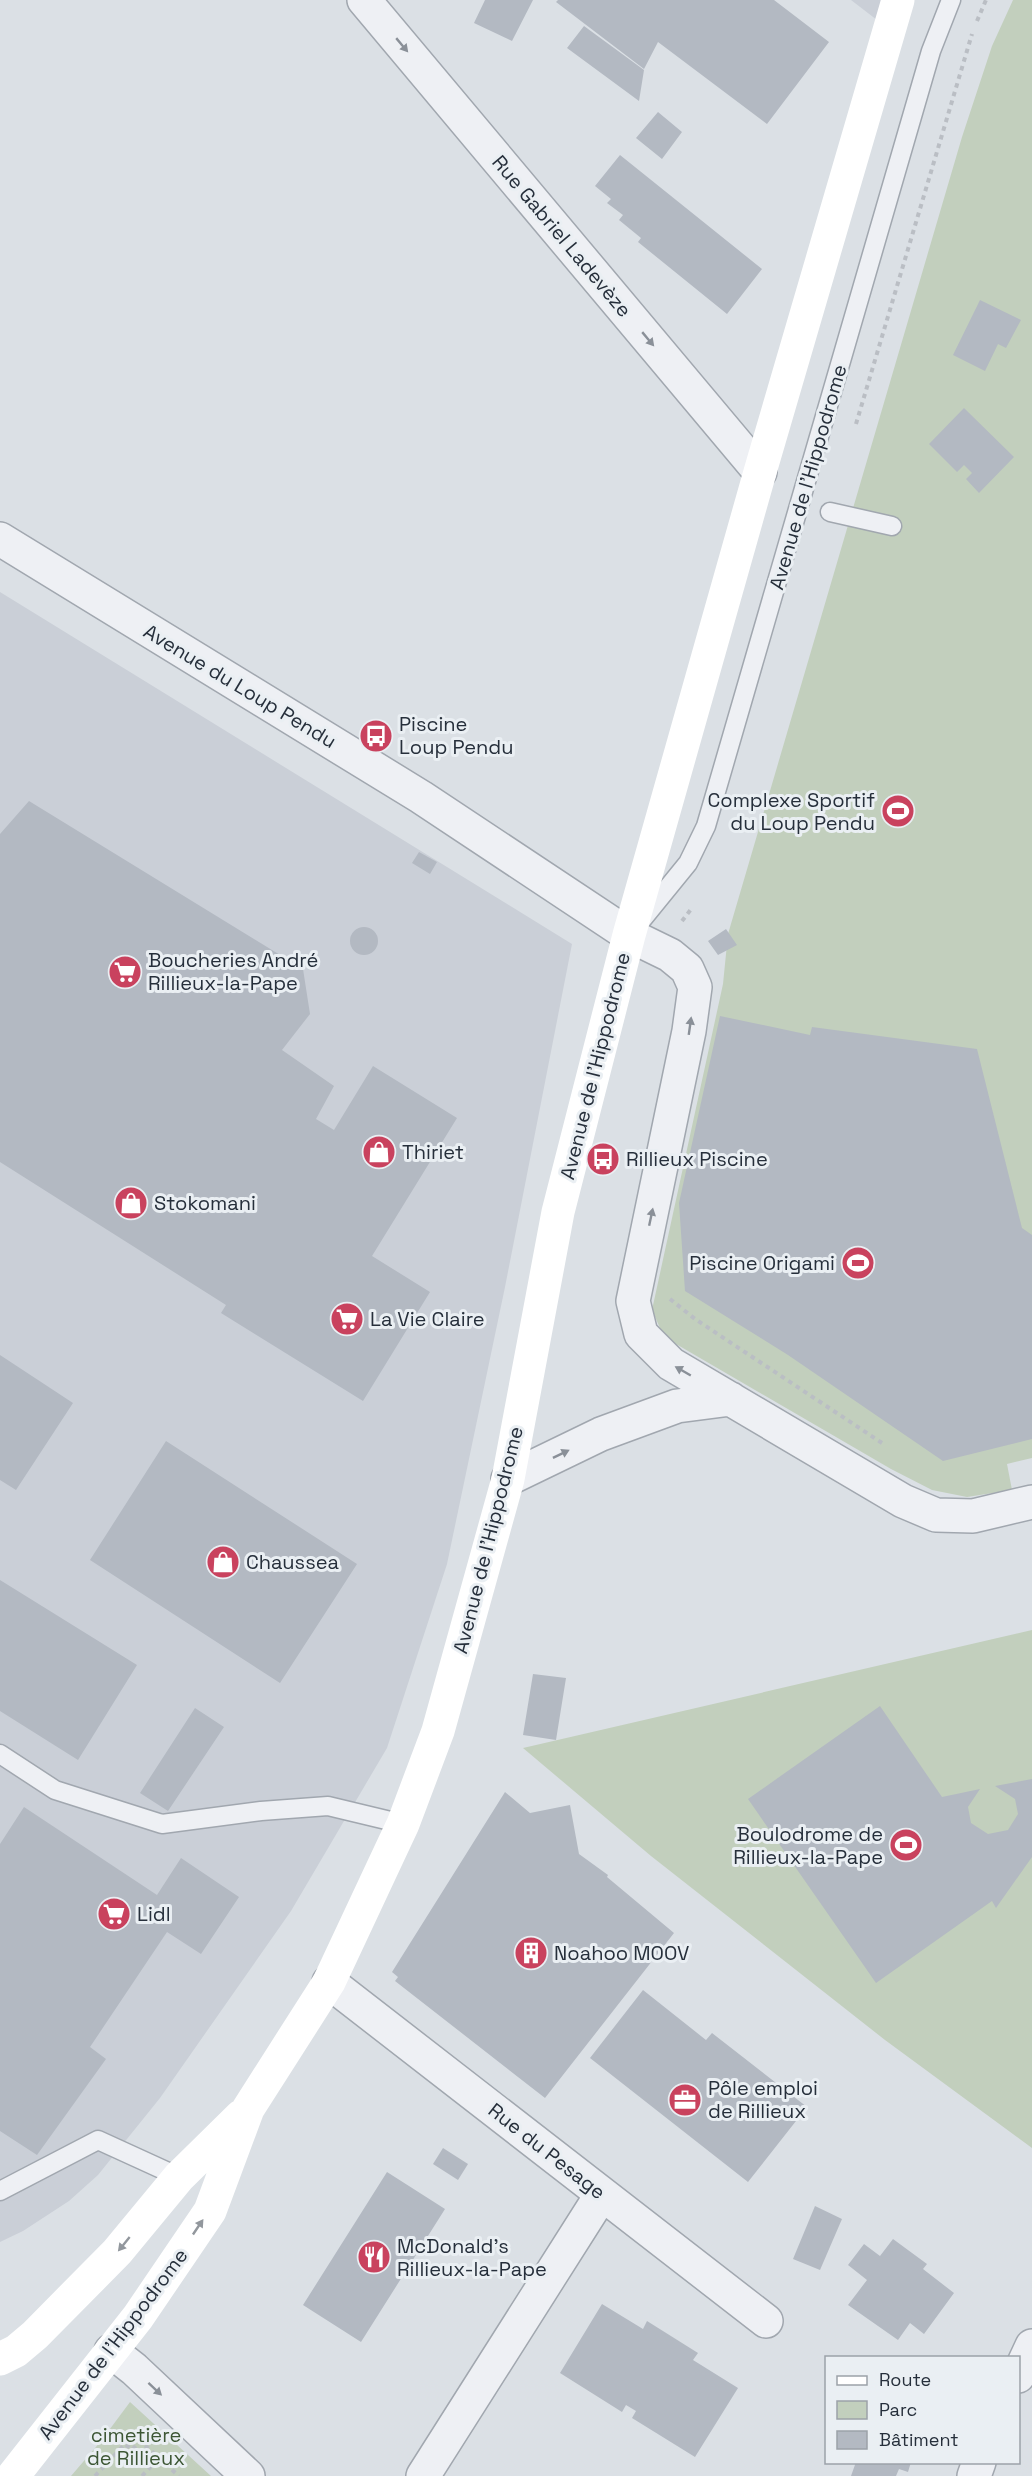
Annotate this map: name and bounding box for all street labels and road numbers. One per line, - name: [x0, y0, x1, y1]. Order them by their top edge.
- street label: Rue Gabriel Ladevèze: [486, 150, 638, 322]
- street label: Avenue de l'Hippodrome: [763, 361, 853, 593]
- street label: Avenue du Loup Pendu: [139, 618, 341, 754]
- street label: Avenue de l'Hippodrome: [554, 950, 636, 1182]
- street label: Avenue de l'Hippodrome: [447, 1424, 529, 1656]
- street label: Rue du Pesage: [483, 2097, 611, 2205]
- street label: Avenue de l'Hippodrome: [32, 2243, 194, 2445]

